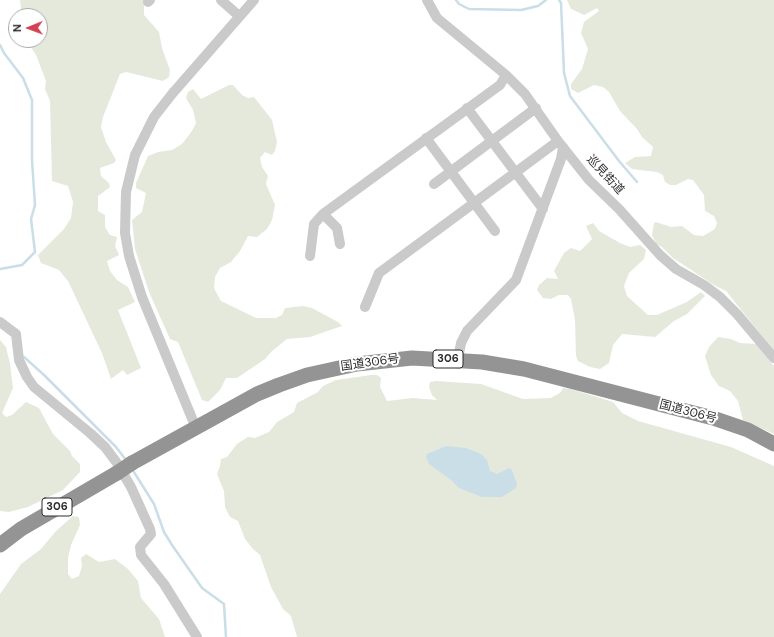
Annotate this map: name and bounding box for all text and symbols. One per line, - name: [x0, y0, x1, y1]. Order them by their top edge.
- north arrow: [8, 8, 48, 48]
- text: N: [10, 24, 24, 32]
- street label: 巡見街道: [583, 153, 627, 197]
- road number: 306: [433, 350, 463, 368]
- street label: 国道306号: [340, 352, 400, 374]
- street label: 国道306号: [658, 397, 718, 427]
- road number: 306: [42, 498, 72, 516]

